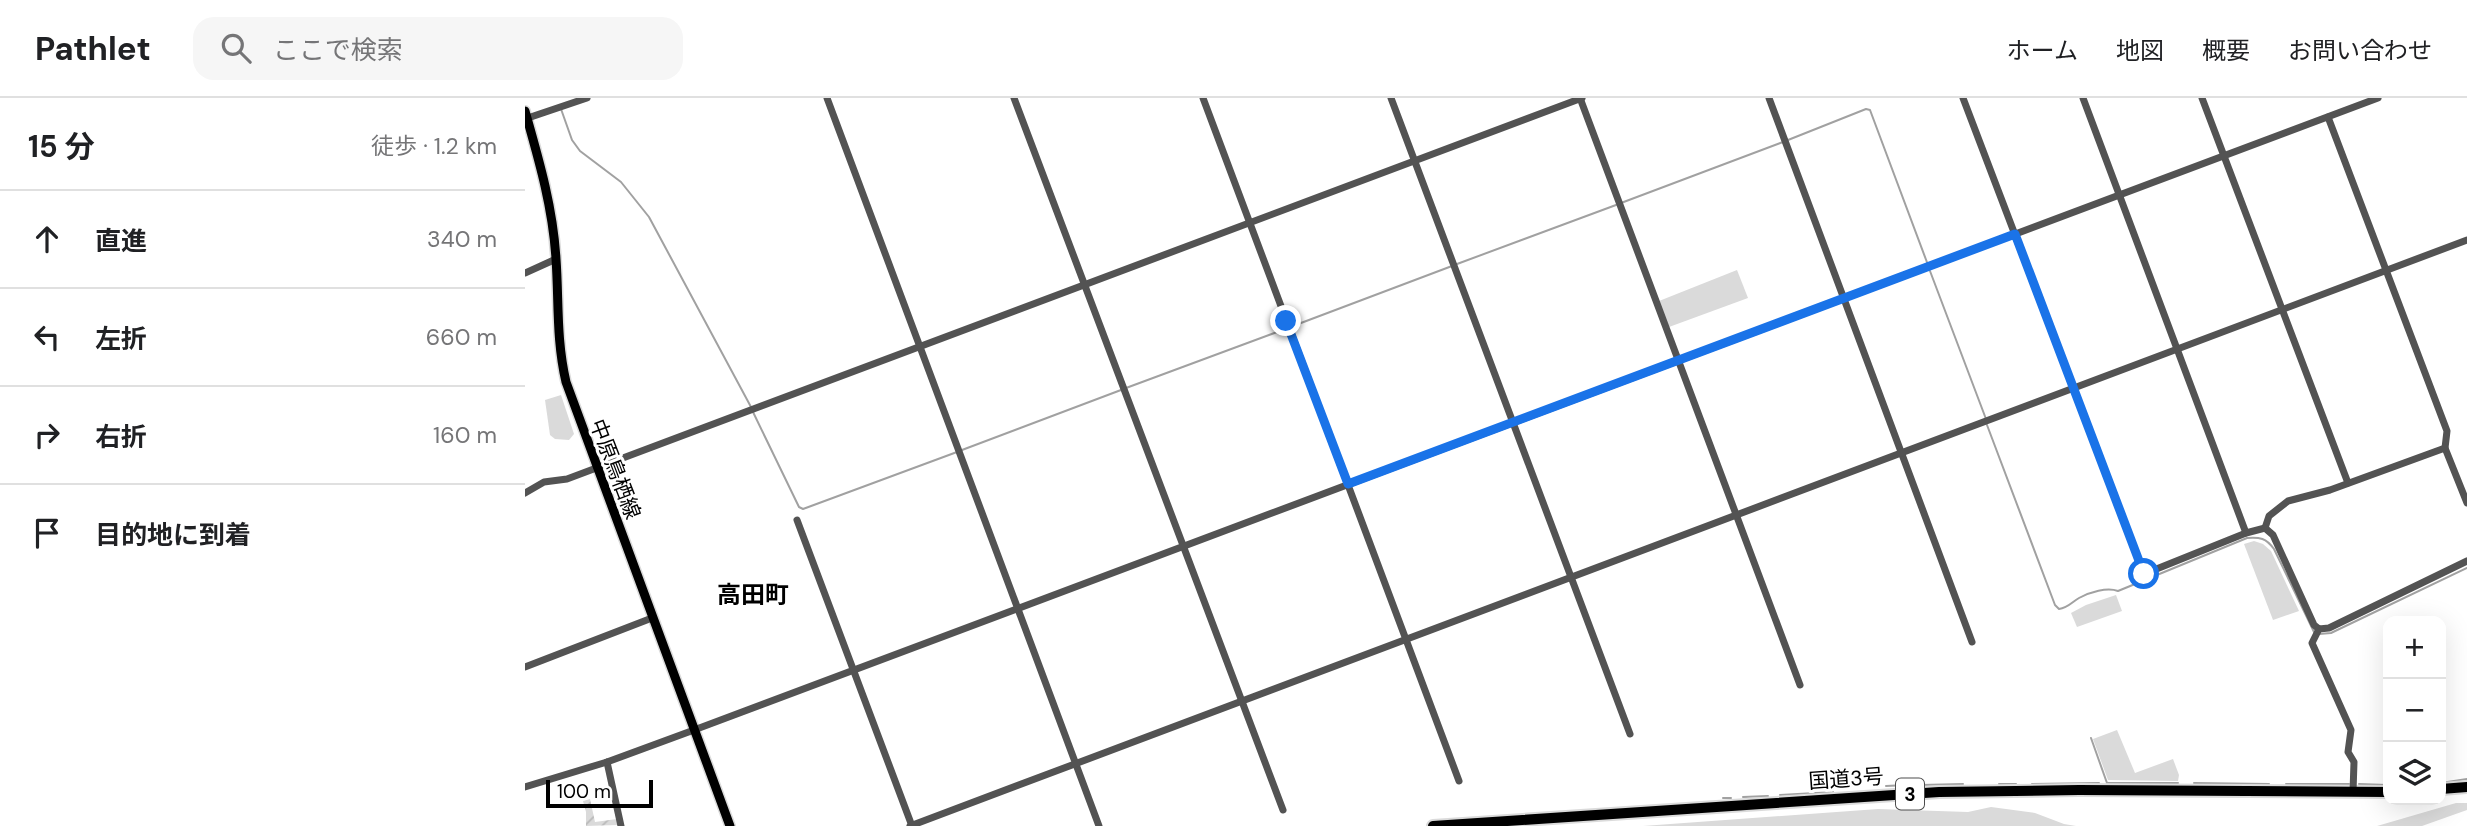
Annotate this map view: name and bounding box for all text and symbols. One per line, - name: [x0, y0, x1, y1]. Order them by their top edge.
- search box: [193, 17, 683, 80]
- text: Pathlet: [35, 27, 151, 70]
- icon: search: [217, 29, 255, 67]
- text: ここで検索: [273, 33, 403, 67]
- text: ホーム: [2007, 35, 2078, 66]
- text: 地図: [2116, 35, 2164, 66]
- text: 概要: [2202, 35, 2250, 66]
- text: お問い合わせ: [2288, 35, 2432, 66]
- text: 15 分: [28, 127, 95, 166]
- text: 徒歩 · 1.2 km: [371, 131, 497, 161]
- icon: ahead: [28, 220, 66, 258]
- text: 直進: [95, 224, 147, 258]
- text: 340 m: [427, 224, 497, 254]
- route end: [1270, 305, 1301, 336]
- icon: left: [28, 318, 66, 356]
- text: 左折: [95, 322, 147, 356]
- text: 660 m: [426, 322, 497, 352]
- street label: 中原鳥栖線: [583, 415, 647, 523]
- icon: right: [28, 416, 66, 454]
- text: 右折: [95, 420, 147, 454]
- text: 160 m: [433, 420, 497, 450]
- icon: arrive: [28, 514, 66, 552]
- text: 目的地に到着: [95, 518, 251, 552]
- route start: [2128, 558, 2159, 589]
- district label: 高田町: [717, 579, 789, 610]
- map controls: [2383, 616, 2446, 805]
- button: +: [2383, 616, 2446, 679]
- button: −: [2383, 679, 2446, 742]
- button: layers: [2383, 742, 2446, 805]
- street label: 国道3号: [1807, 762, 1885, 796]
- scale bar: [546, 777, 653, 809]
- road number: 3: [1896, 778, 1924, 810]
- text: 100 m: [557, 779, 611, 804]

